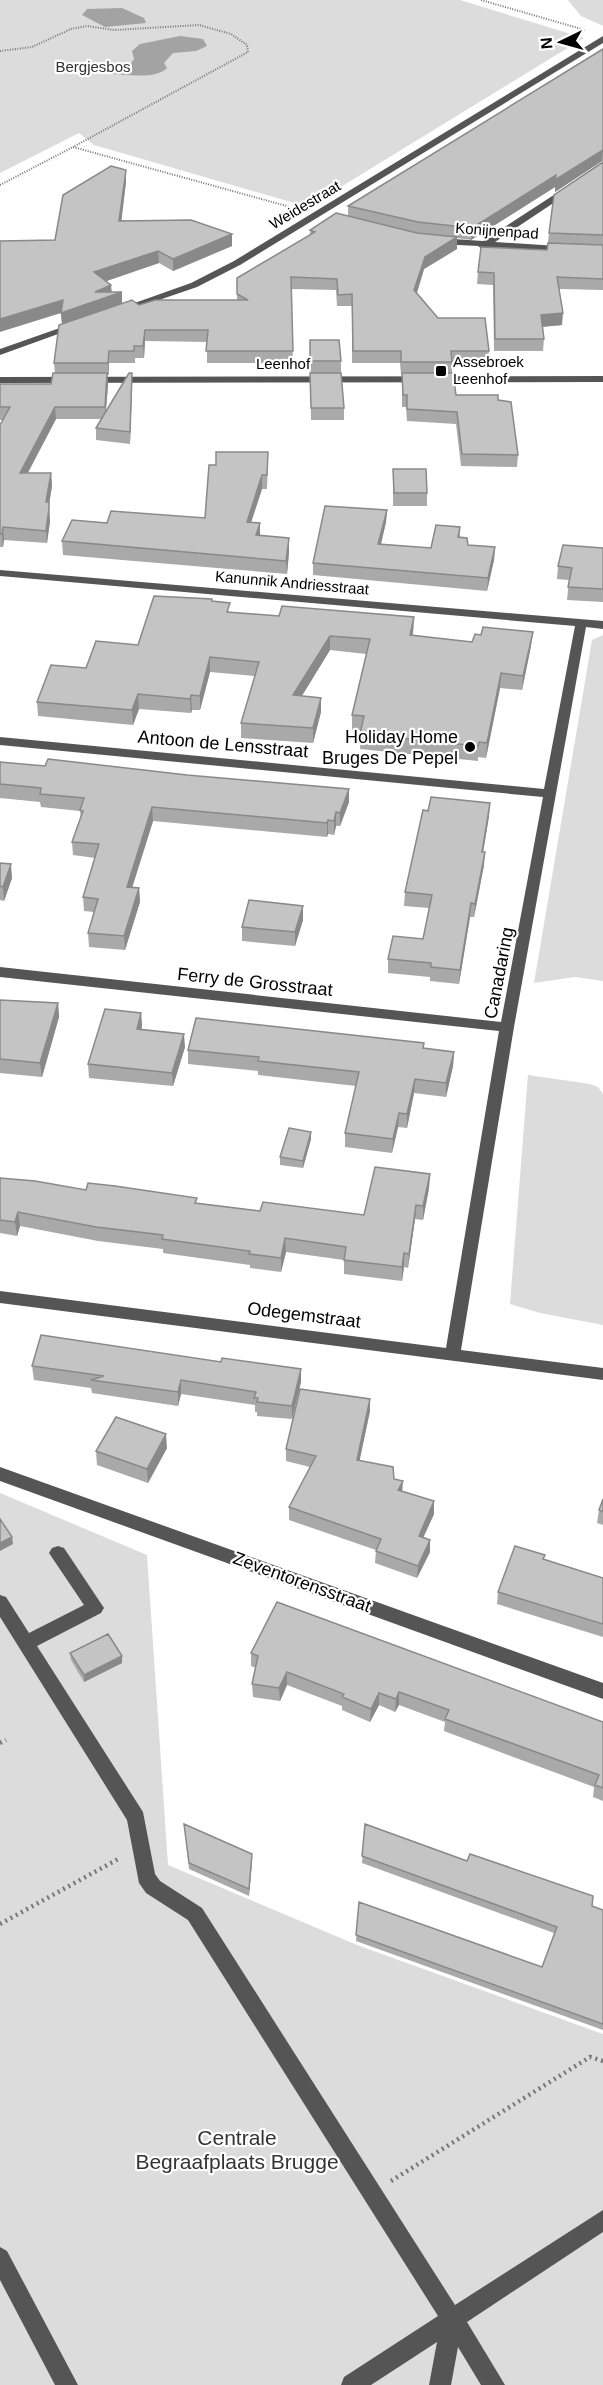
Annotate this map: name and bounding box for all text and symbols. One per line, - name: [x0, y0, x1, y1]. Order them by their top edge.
- north arrow: [531, 12, 591, 72]
- text: N: [538, 37, 556, 50]
- park label: Bergjesbos: [55, 58, 131, 75]
- street label: Weidestraat: [266, 176, 344, 232]
- street label: Konijnenpad: [455, 219, 539, 242]
- place label: Assebroek Leenhof: [453, 353, 524, 387]
- street label: Leenhof: [256, 355, 311, 372]
- marker: Assebroek Leenhof: [434, 364, 448, 378]
- street label: Kanunnik Andriesstraat: [214, 567, 370, 598]
- street label: Antoon de Lensstraat: [137, 727, 309, 761]
- place label: Holiday Home Bruges De Pepel: [322, 727, 458, 768]
- marker: Holiday Home Bruges De Pepel: [463, 740, 477, 754]
- street label: Canadaring: [480, 925, 518, 1021]
- street label: Ferry de Grosstraat: [176, 964, 334, 1000]
- street label: Odegemstraat: [246, 1298, 362, 1332]
- street label: Zeventorensstraat: [230, 1548, 374, 1616]
- park label: Centrale Begraafplaats Brugge: [135, 2126, 339, 2173]

